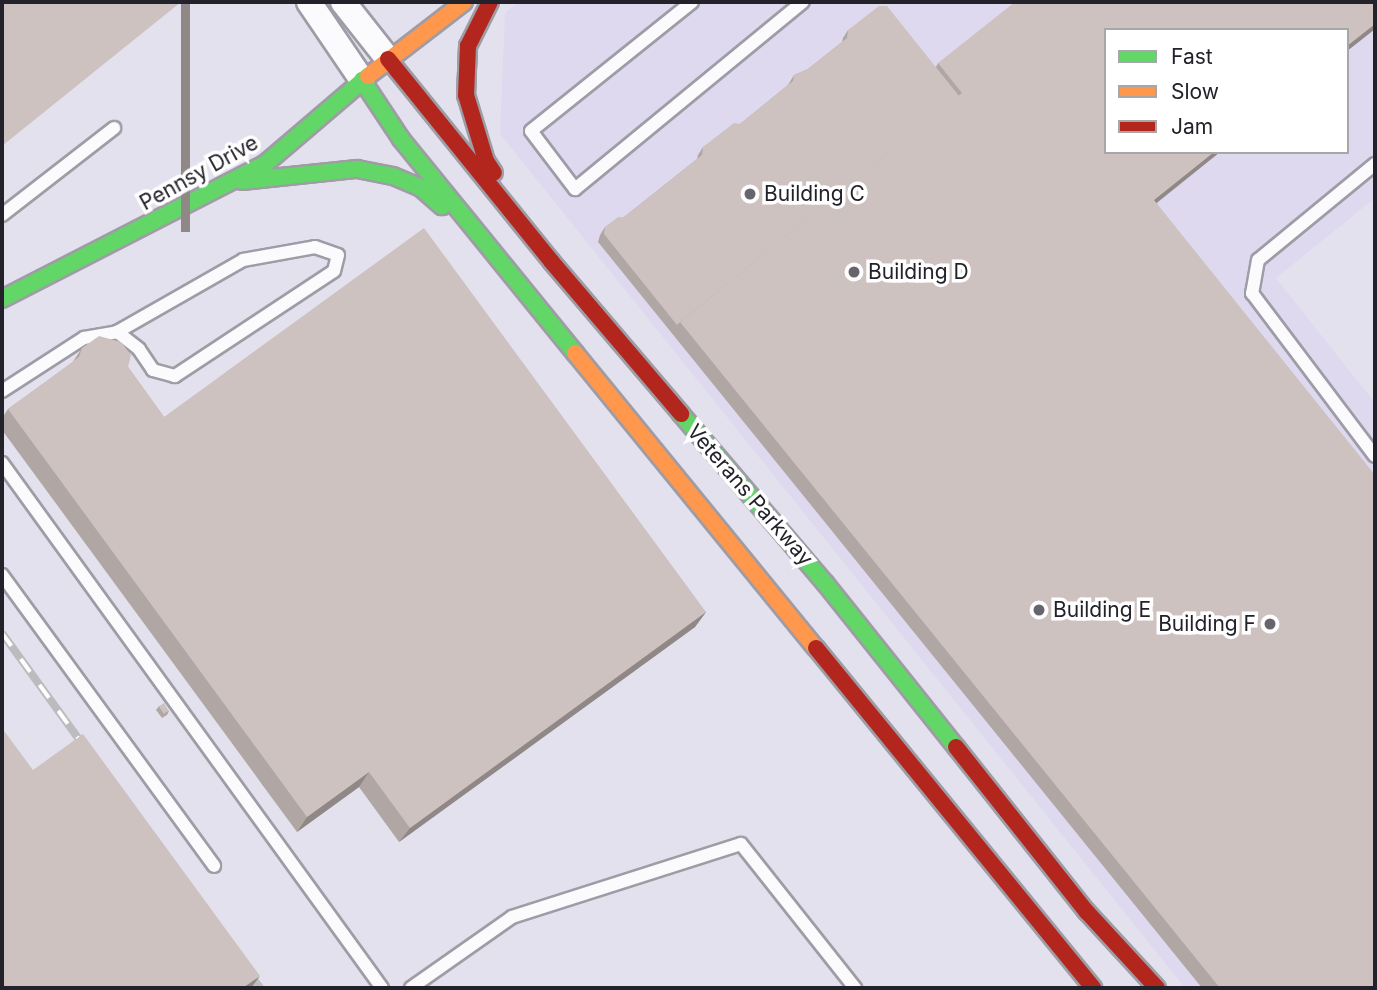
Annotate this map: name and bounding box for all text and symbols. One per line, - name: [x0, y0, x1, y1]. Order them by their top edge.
- legend: [1104, 28, 1349, 154]
- text: Fast: [1171, 44, 1213, 69]
- text: Slow: [1171, 79, 1219, 104]
- text: Jam: [1171, 114, 1213, 139]
- street label: Pennsy Drive: [135, 130, 263, 216]
- place label: Building C: [764, 181, 865, 207]
- marker: Building C: [742, 186, 758, 202]
- place label: Building D: [868, 259, 969, 285]
- marker: Building D: [846, 264, 862, 280]
- street label: Veterans Parkway: [682, 419, 818, 571]
- place label: Building E: [1053, 597, 1151, 623]
- marker: Building E: [1031, 602, 1047, 618]
- place label: Building F: [1158, 611, 1256, 637]
- marker: Building F: [1262, 616, 1278, 632]

